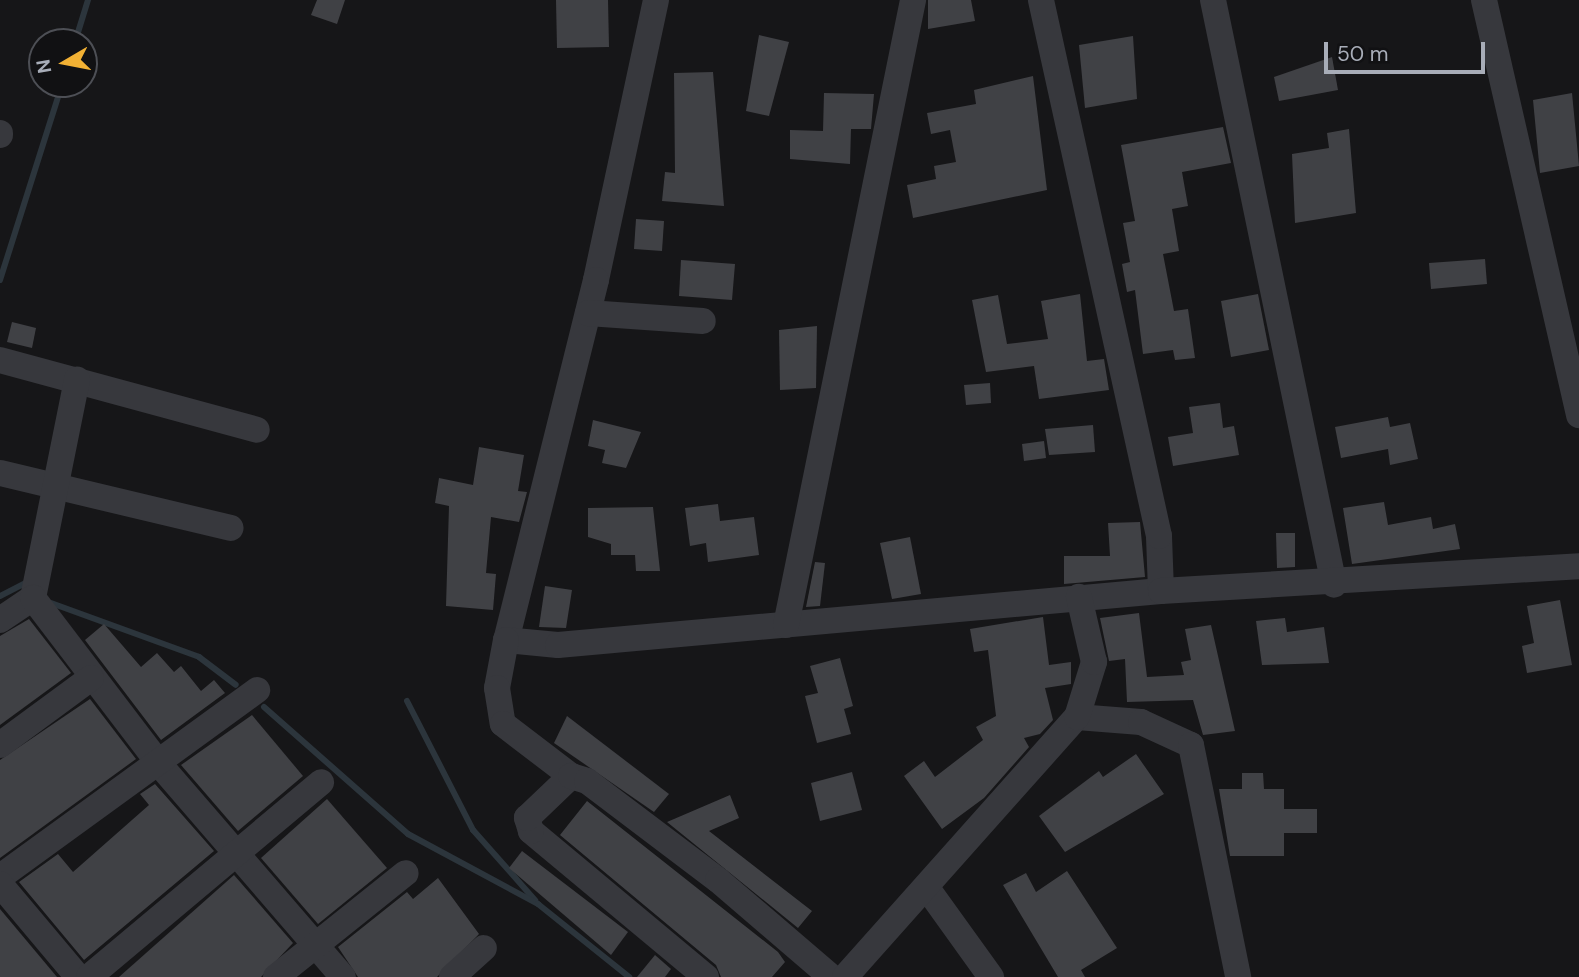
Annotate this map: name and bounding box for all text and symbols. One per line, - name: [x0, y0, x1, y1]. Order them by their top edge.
- north arrow: [28, 28, 98, 98]
- scale bar: [1327, 28, 1488, 72]
- text: 50 m: [1337, 40, 1388, 68]
- text: N: [30, 57, 57, 75]

